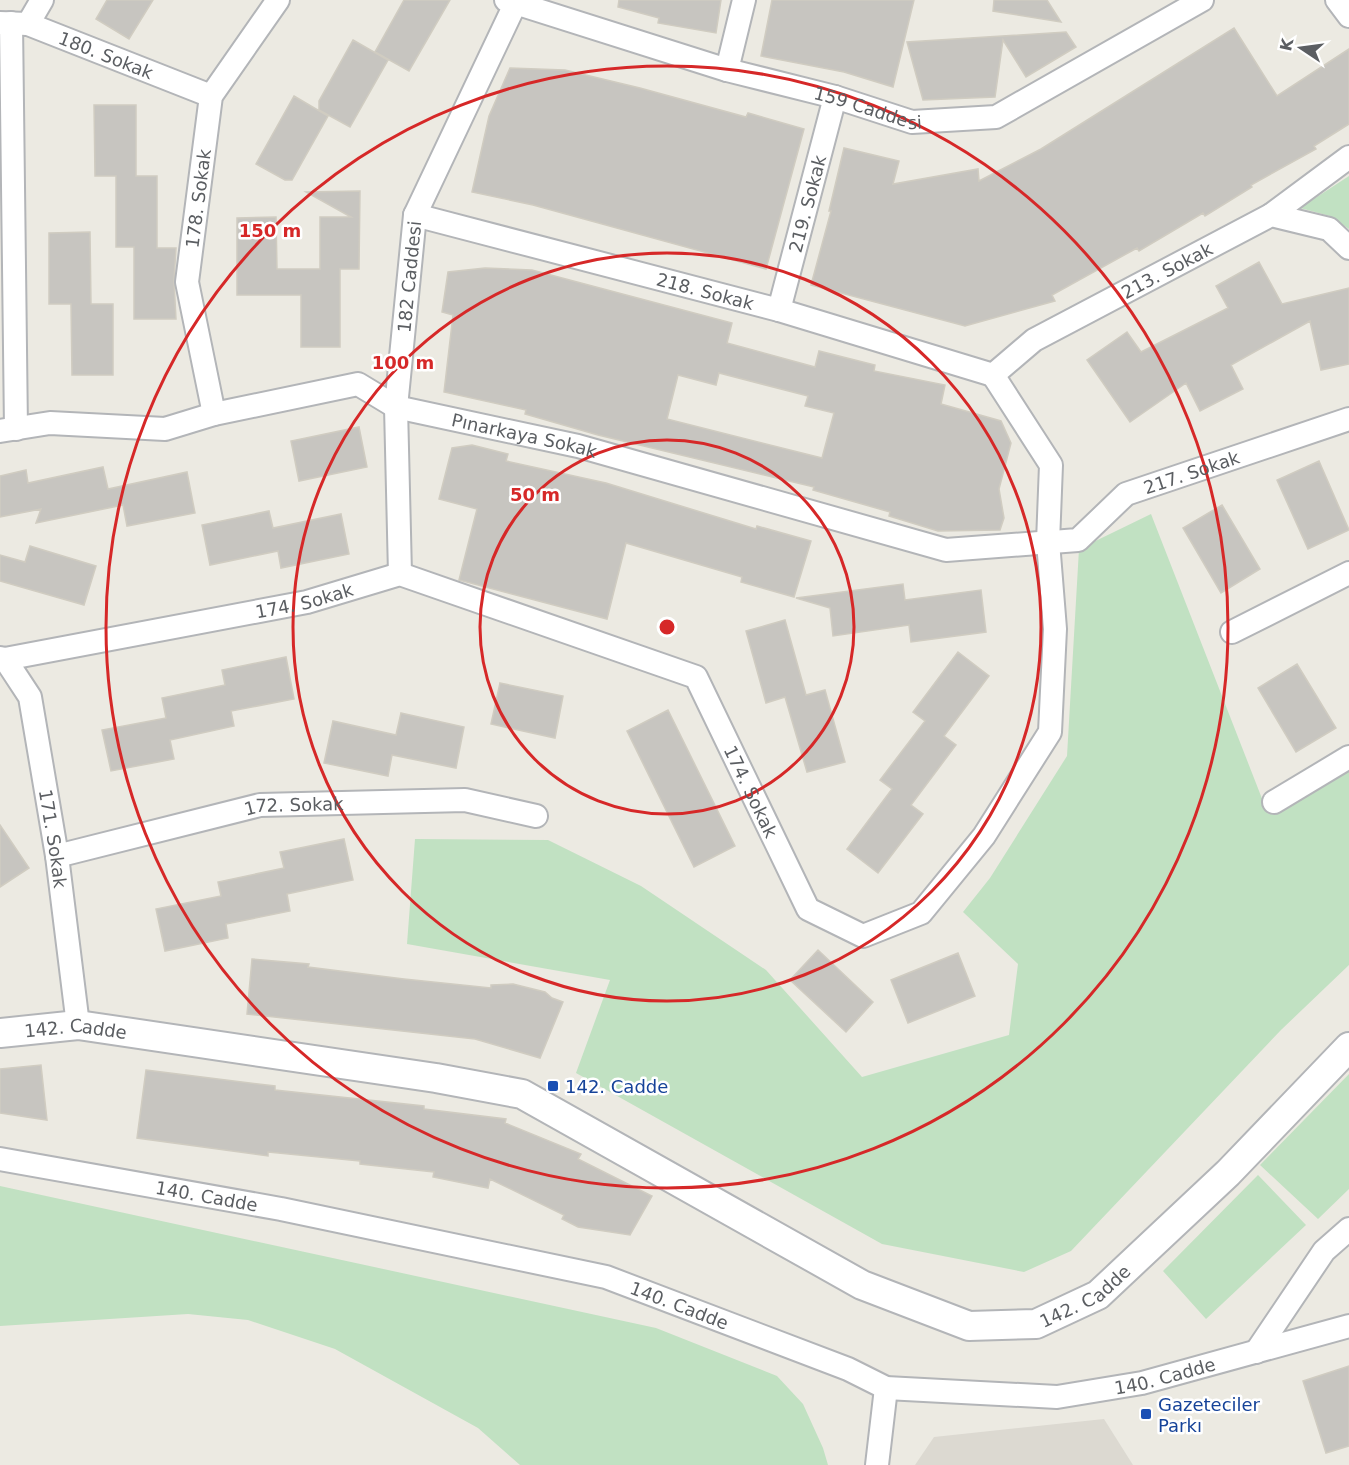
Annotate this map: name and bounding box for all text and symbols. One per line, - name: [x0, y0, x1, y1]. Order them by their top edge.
- north arrow: [1271, 18, 1331, 78]
- street label: 180. Sokak: [56, 27, 157, 83]
- text: K: [1276, 36, 1298, 53]
- street label: 159 Caddesi: [812, 82, 923, 133]
- street label: 178. Sokak: [181, 147, 215, 249]
- street label: 219. Sokak: [784, 152, 830, 255]
- text: 150 m: [239, 220, 301, 241]
- street label: 182 Caddesi: [393, 220, 425, 333]
- street label: 213. Sokak: [1118, 237, 1216, 303]
- street label: 218. Sokak: [654, 268, 757, 314]
- text: 100 m: [372, 352, 434, 373]
- street label: Pınarkaya Sokak: [450, 409, 600, 462]
- street label: 217. Sokak: [1141, 446, 1243, 498]
- text: 50 m: [510, 484, 560, 505]
- street label: 174. Sokak: [254, 578, 356, 622]
- centre of rings: [657, 617, 677, 637]
- street label: 174. Sokak: [720, 742, 783, 841]
- street label: 171. Sokak: [35, 788, 71, 890]
- street label: 172. Sokak: [242, 792, 344, 819]
- street label: 142. Cadde: [23, 1014, 128, 1043]
- place label: 142. Cadde: [565, 1076, 668, 1097]
- marker: 142. Cadde: [546, 1079, 560, 1093]
- street label: 140. Cadde: [154, 1176, 259, 1215]
- street label: 142. Cadde: [1036, 1260, 1134, 1331]
- street label: 140. Cadde: [627, 1277, 731, 1333]
- street label: 140. Cadde: [1113, 1353, 1218, 1398]
- place label: Gazeteciler Parkı: [1158, 1394, 1261, 1436]
- marker: Gazeteciler Parkı: [1139, 1407, 1153, 1421]

